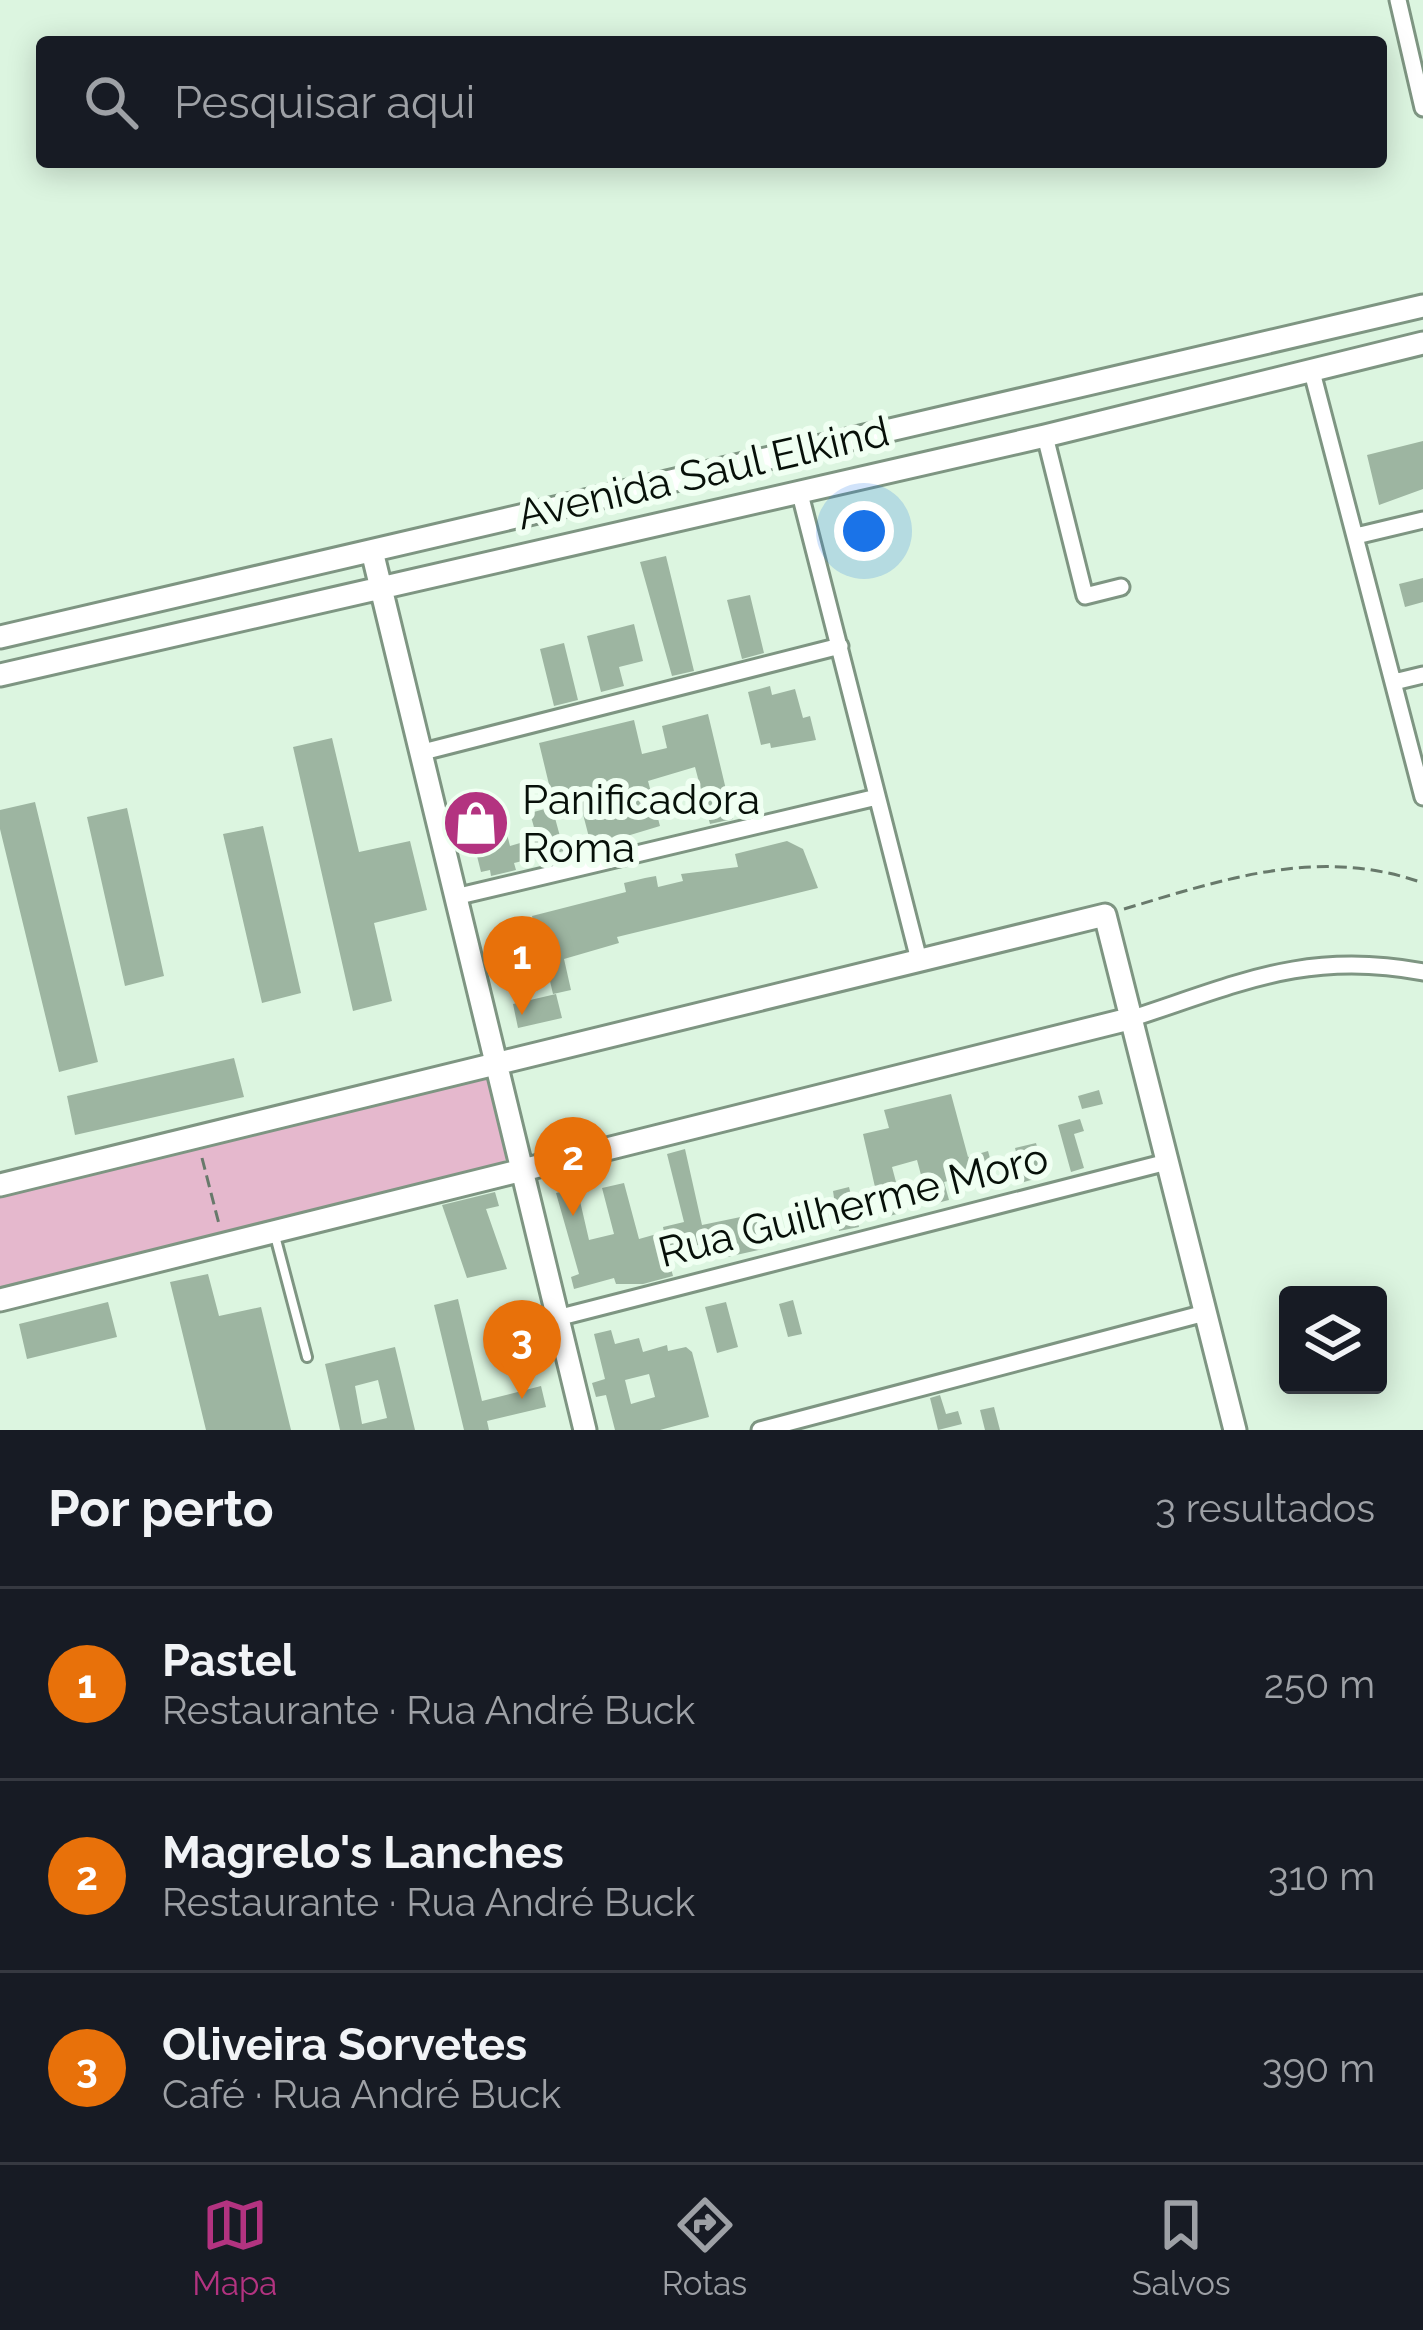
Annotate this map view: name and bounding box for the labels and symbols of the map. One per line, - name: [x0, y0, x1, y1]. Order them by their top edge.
- street label: Avenida Saul Elkind: [512, 406, 894, 540]
- your location: [834, 501, 894, 561]
- place label: Panificadora Roma: [522, 775, 760, 872]
- shop icon: Panificadora Roma: [441, 788, 511, 858]
- pin: 1: [483, 916, 561, 1015]
- pin: 2: [534, 1117, 612, 1216]
- street label: Rua Guilherme Moro: [653, 1133, 1053, 1277]
- pin: 3: [483, 1300, 561, 1399]

